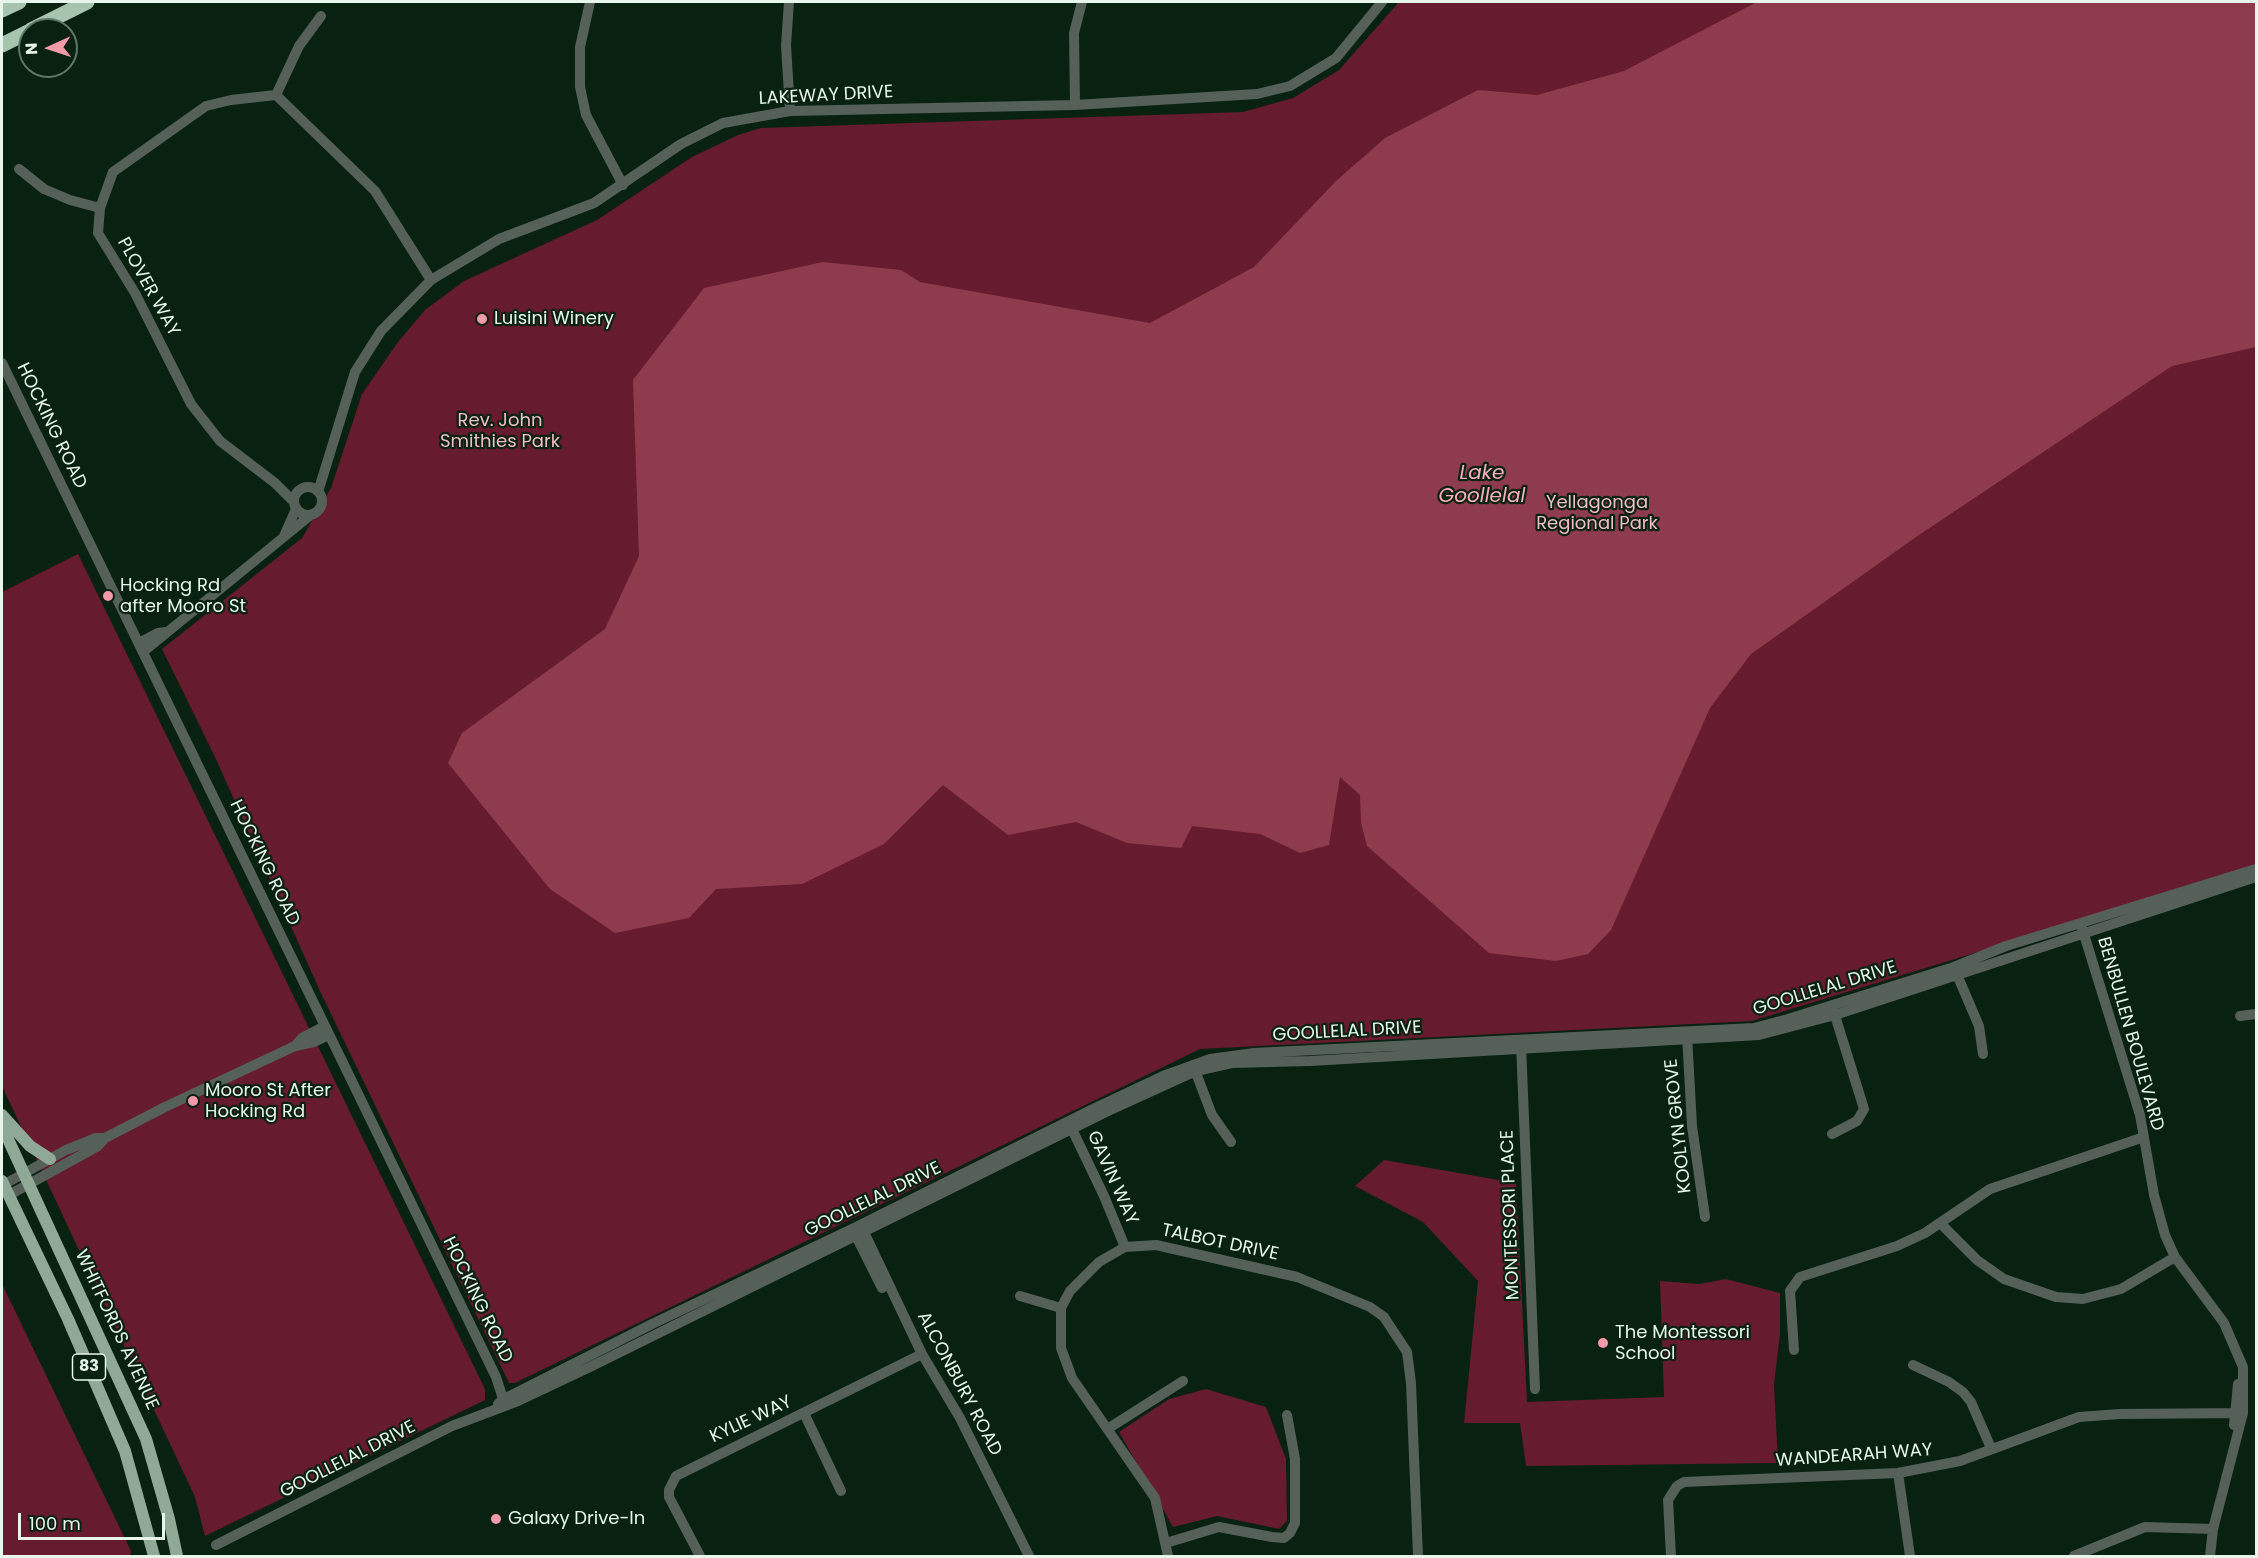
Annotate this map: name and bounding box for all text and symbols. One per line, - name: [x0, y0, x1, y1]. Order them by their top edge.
- north arrow: [18, 18, 78, 78]
- text: N: [20, 42, 43, 55]
- street label: LAKEWAY DRIVE: [758, 82, 894, 110]
- street label: PLOVER WAY: [112, 234, 184, 340]
- place label: Luisini Winery: [494, 308, 614, 330]
- marker: Luisini Winery: [475, 312, 489, 326]
- street label: HOCKING ROAD: [11, 360, 91, 492]
- park label: Rev. John Smithies Park: [440, 410, 560, 452]
- water label: Lake Goollelal: [1439, 462, 1525, 509]
- park label: Yellagonga Regional Park: [1536, 492, 1658, 534]
- place label: Hocking Rd after Mooro St: [120, 575, 246, 618]
- marker: Hocking Rd after Mooro St: [101, 589, 115, 603]
- street label: HOCKING ROAD: [224, 797, 304, 929]
- street label: BENBULLEN BOULEVARD: [2092, 935, 2168, 1133]
- street label: GOOLLELAL DRIVE: [1751, 957, 1899, 1021]
- street label: GOOLLELAL DRIVE: [1272, 1017, 1422, 1047]
- street label: KOOLYN GROVE: [1661, 1058, 1697, 1194]
- place label: Mooro St After Hocking Rd: [205, 1080, 331, 1122]
- marker: Mooro St After Hocking Rd: [186, 1094, 200, 1108]
- street label: GAVIN WAY: [1082, 1128, 1142, 1228]
- street label: MONTESSORI PLACE: [1497, 1130, 1525, 1300]
- street label: GOOLLELAL DRIVE: [801, 1158, 945, 1242]
- street label: TALBOT DRIVE: [1160, 1220, 1280, 1266]
- street label: HOCKING ROAD: [437, 1234, 517, 1366]
- street label: WHITFORDS AVENUE: [69, 1247, 163, 1413]
- street label: ALCONBURY ROAD: [912, 1308, 1006, 1460]
- place label: The Montessori School: [1615, 1322, 1750, 1364]
- marker: The Montessori School: [1596, 1336, 1610, 1350]
- road number: 83: [72, 1354, 106, 1380]
- street label: KYLIE WAY: [707, 1392, 795, 1448]
- street label: GOOLLELAL DRIVE: [277, 1417, 419, 1503]
- street label: WANDEARAH WAY: [1775, 1440, 1933, 1472]
- scale bar: [21, 1501, 168, 1539]
- place label: Galaxy Drive-In: [508, 1508, 645, 1530]
- text: 100 m: [29, 1511, 81, 1536]
- marker: Galaxy Drive-In: [489, 1512, 503, 1526]

